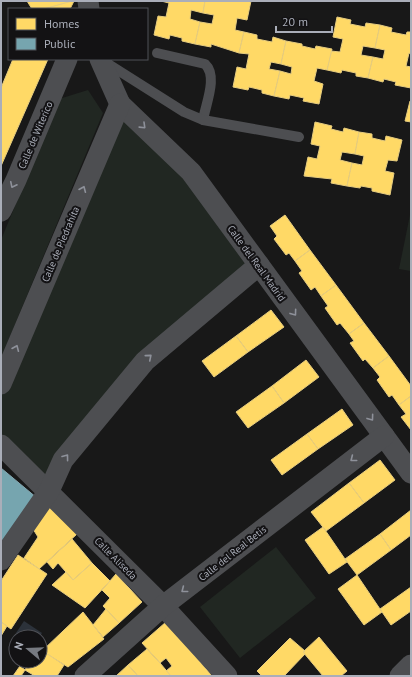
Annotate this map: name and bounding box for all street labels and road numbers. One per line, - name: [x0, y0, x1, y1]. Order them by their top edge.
- street label: Calle de Witerico: [15, 99, 56, 171]
- street label: Calle de Piedrahíta: [39, 204, 82, 284]
- street label: Calle del Real Madrid: [225, 223, 289, 304]
- street label: Calle del Real Betis: [196, 523, 269, 584]
- street label: Calle Aliseda: [92, 534, 140, 582]

